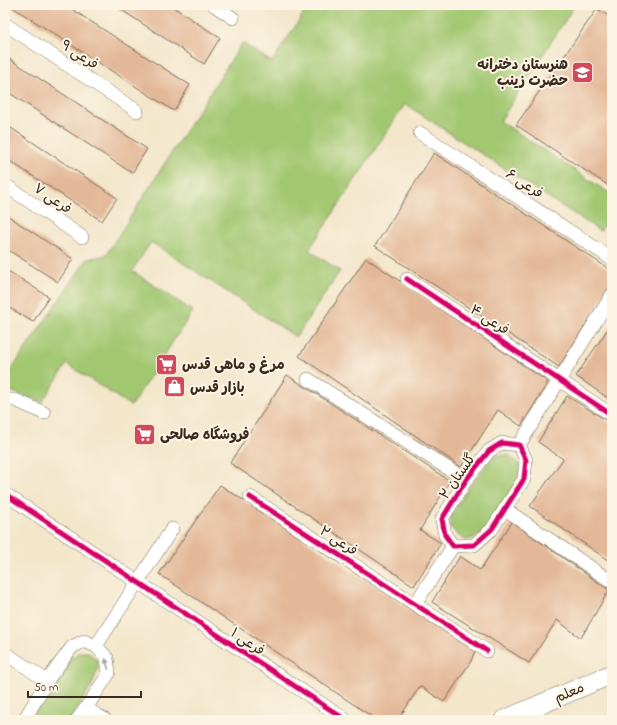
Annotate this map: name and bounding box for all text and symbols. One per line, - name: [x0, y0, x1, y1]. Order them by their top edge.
- street label: فرعی ۹: [56, 35, 102, 75]
- place label: هنرستان دخترانه حضرت زینب: [477, 55, 568, 92]
- school or university icon: هنرستان دخترانه حضرت زینب: [570, 59, 596, 85]
- street label: فرعی ۶: [501, 164, 547, 204]
- street label: فرعی ۷: [29, 179, 76, 220]
- street label: فرعی ۴: [465, 300, 513, 341]
- supermarket icon: مرغ و ماهی قدس: [153, 351, 179, 377]
- place label: مرغ و ماهی قدس: [182, 355, 285, 376]
- shop icon: بازار قدس: [162, 374, 188, 400]
- place label: بازار قدس: [190, 378, 245, 399]
- supermarket icon: فروشگاه صالحی: [131, 421, 157, 447]
- place label: فروشگاه صالحی: [160, 425, 249, 446]
- street label: گلستان ۲: [435, 449, 482, 504]
- street label: فرعی ۲: [315, 521, 361, 561]
- street label: فرعی ۱: [226, 623, 269, 661]
- one-way arrow: [104, 657, 110, 669]
- scale bar: [28, 673, 141, 699]
- street label: معلم: [551, 678, 588, 709]
- text: 50 m: [34, 679, 58, 697]

